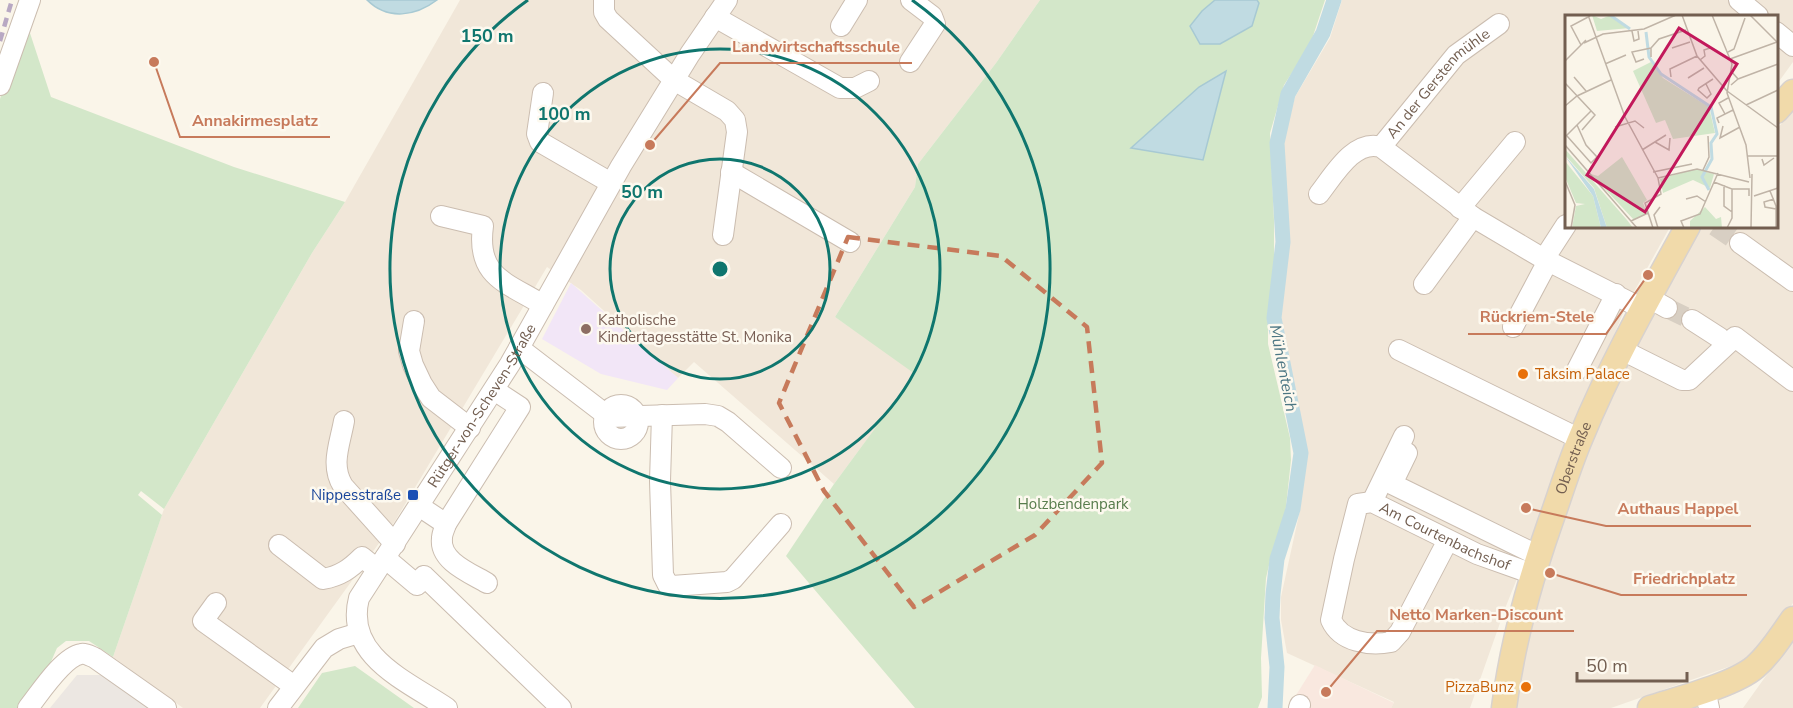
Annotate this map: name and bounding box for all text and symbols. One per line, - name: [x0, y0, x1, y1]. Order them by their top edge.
- inset map: [1565, 15, 1778, 228]
- text: 150 m: [460, 24, 514, 48]
- street label: An der Gerstenmühle: [1382, 24, 1494, 143]
- callout: Landwirtschaftsschule: [720, 29, 912, 63]
- text: Landwirtschaftsschule: [732, 36, 900, 58]
- text: 100 m: [537, 102, 591, 126]
- callout: Annakirmesplatz: [180, 103, 330, 137]
- text: Annakirmesplatz: [192, 110, 318, 132]
- text: 50 m: [621, 180, 663, 204]
- centre of rings: [710, 259, 730, 279]
- callout: Rückriem-Stele: [1468, 300, 1606, 334]
- text: Rückriem-Stele: [1480, 306, 1595, 328]
- place label: Katholische Kindertagesstätte St. Monika: [598, 310, 792, 347]
- street label: Rütger-von-Scheven-Straße: [423, 320, 541, 491]
- marker: Katholische Kindertagesstätte St. Monika: [579, 322, 593, 336]
- water label: Mühlenteich: [1264, 323, 1302, 414]
- place label: Taksim Palace: [1535, 364, 1630, 384]
- marker: Taksim Palace: [1516, 367, 1530, 381]
- street label: Oberstraße: [1551, 419, 1596, 497]
- place label: Nippesstraße: [311, 485, 401, 505]
- marker: Nippesstraße: [406, 488, 420, 502]
- callout: Authaus Happel: [1606, 492, 1751, 526]
- park label: Holzbendenpark: [1017, 494, 1129, 514]
- street label: Am Courtenbachshof: [1376, 497, 1514, 576]
- text: Authaus Happel: [1618, 498, 1738, 520]
- callout: Friedrichplatz: [1621, 561, 1747, 595]
- text: Friedrichplatz: [1633, 568, 1735, 590]
- callout: Netto Marken-Discount: [1377, 597, 1574, 631]
- text: Netto Marken-Discount: [1389, 604, 1564, 626]
- scale bar: [1577, 645, 1686, 683]
- text: 50 m: [1586, 654, 1628, 678]
- place label: PizzaBunz: [1445, 677, 1514, 697]
- marker: PizzaBunz: [1519, 680, 1533, 694]

